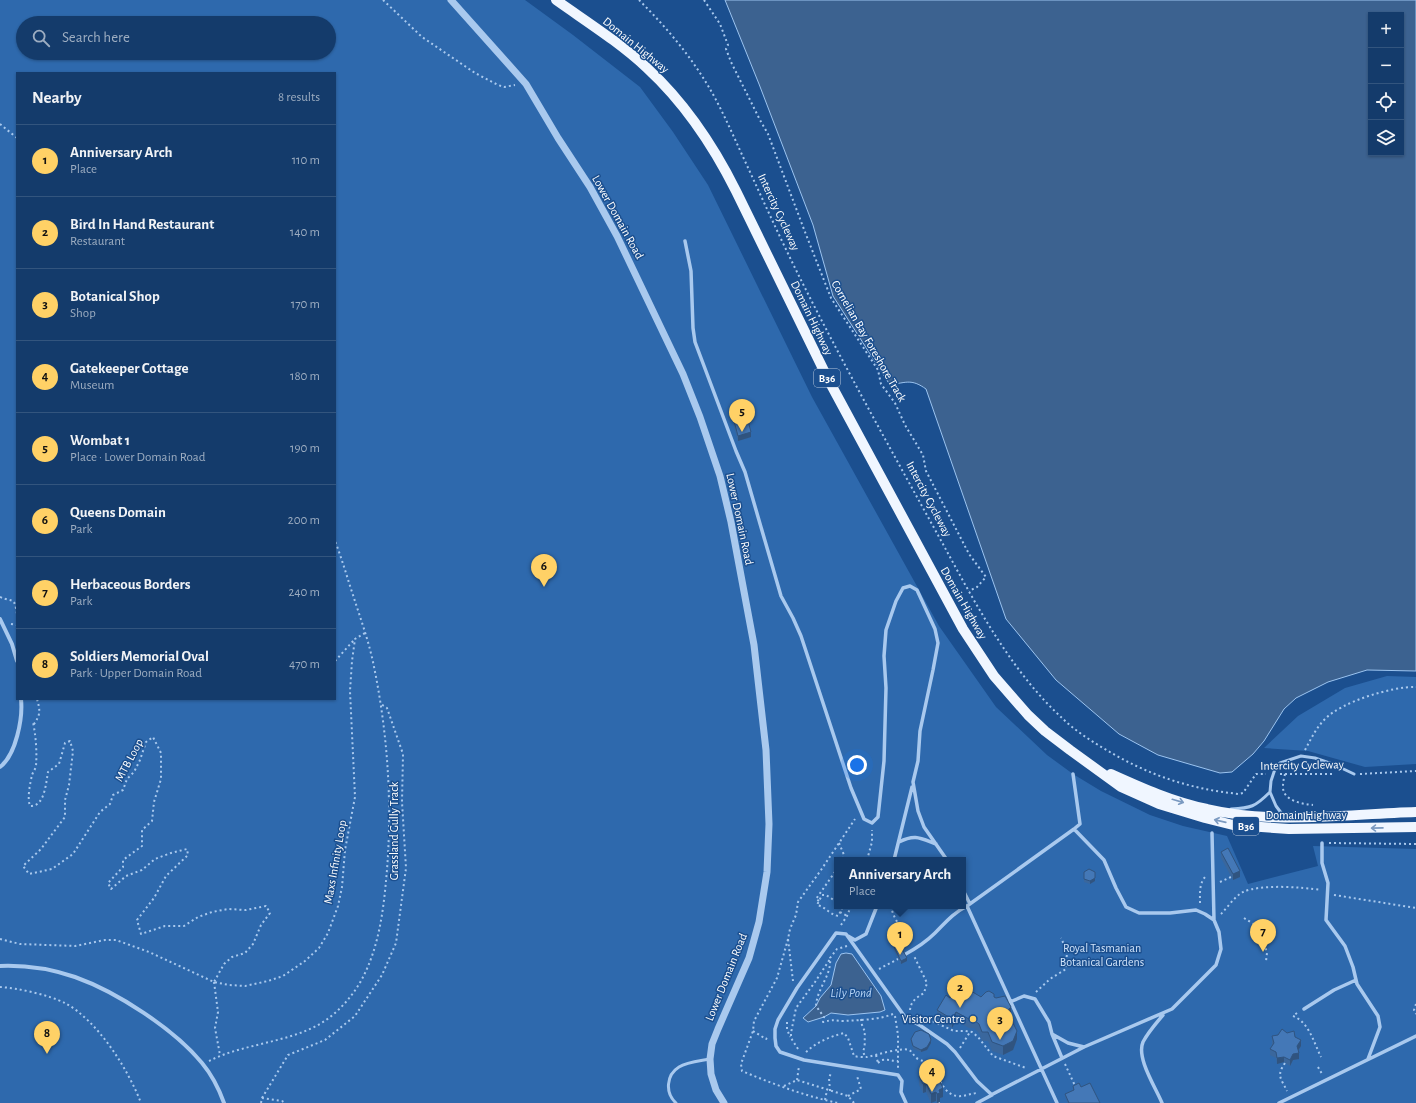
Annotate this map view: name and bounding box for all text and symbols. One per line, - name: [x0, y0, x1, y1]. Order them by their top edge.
- map controls: [1368, 12, 1404, 156]
- button: +: [1368, 12, 1404, 48]
- street label: Domain Highway: [600, 15, 671, 76]
- search box: [16, 16, 336, 60]
- icon: search: [30, 27, 52, 49]
- text: Search here: [62, 30, 130, 45]
- button: −: [1368, 48, 1404, 84]
- button: locate: [1368, 84, 1404, 120]
- text: Nearby: [32, 89, 82, 106]
- text: 8 results: [278, 91, 320, 104]
- button: layers: [1368, 120, 1404, 156]
- text: Anniversary Arch: [70, 145, 172, 160]
- text: 1: [43, 154, 47, 167]
- text: 110 m: [292, 154, 320, 167]
- text: Place: [70, 163, 97, 176]
- street label: Intercity Cycleway: [755, 172, 802, 253]
- street label: Lower Domain Road: [590, 173, 646, 261]
- text: Bird In Hand Restaurant: [70, 217, 214, 232]
- text: 2: [42, 226, 48, 239]
- text: 140 m: [290, 226, 320, 239]
- text: Restaurant: [70, 235, 125, 248]
- street label: Cornelian Bay Foreshore Track: [828, 278, 909, 405]
- street label: Domain Highway: [788, 279, 835, 358]
- text: Botanical Shop: [70, 289, 160, 304]
- text: 3: [42, 298, 48, 311]
- text: 170 m: [291, 298, 320, 311]
- text: Shop: [70, 307, 96, 320]
- text: Gatekeeper Cottage: [70, 361, 189, 376]
- road number: B36: [814, 369, 840, 387]
- text: 4: [42, 370, 48, 383]
- text: 180 m: [290, 370, 320, 383]
- text: Museum: [70, 379, 114, 392]
- pin: 5: [729, 399, 755, 432]
- text: Wombat 1: [70, 433, 130, 448]
- text: 5: [42, 442, 48, 455]
- text: 190 m: [290, 442, 320, 455]
- text: Place · Lower Domain Road: [70, 451, 206, 464]
- street label: Intercity Cycleway: [903, 459, 954, 539]
- street label: Lower Domain Road: [724, 472, 756, 566]
- text: Queens Domain: [70, 505, 166, 520]
- text: 6: [42, 514, 48, 527]
- text: 200 m: [288, 514, 320, 527]
- text: Park: [70, 523, 92, 536]
- pin: 6: [531, 554, 557, 587]
- street label: Domain Highway: [938, 565, 989, 642]
- text: Herbaceous Borders: [70, 577, 191, 592]
- text: 7: [42, 586, 48, 599]
- text: 240 m: [288, 586, 320, 599]
- text: Park: [70, 595, 92, 608]
- text: Soldiers Memorial Oval: [70, 649, 209, 664]
- text: 8: [42, 658, 48, 671]
- text: 470 m: [289, 658, 320, 671]
- text: Park · Upper Domain Road: [70, 667, 202, 680]
- street label: MTB Loop: [113, 737, 145, 783]
- your location: [847, 755, 867, 775]
- street label: Intercity Cycleway: [1260, 758, 1344, 773]
- street label: Grassland Gully Track: [388, 781, 401, 880]
- one-way arrow: [1171, 798, 1184, 805]
- street label: Domain Highway: [1265, 809, 1347, 822]
- one-way arrow: [1213, 817, 1226, 825]
- road number: B36: [1233, 817, 1259, 835]
- street label: Maxs Infinity Loop: [322, 819, 349, 905]
- one-way arrow: [1371, 824, 1384, 832]
- popup: [834, 857, 966, 909]
- text: Anniversary Arch: [849, 867, 951, 882]
- text: Place: [849, 885, 876, 898]
- pin: 7: [1250, 919, 1276, 952]
- pin: 1: [887, 922, 913, 955]
- street label: Lower Domain Road: [703, 931, 749, 1023]
- park label: Royal Tasmanian Botanical Gardens: [1060, 942, 1144, 968]
- pin: 2: [947, 975, 973, 1008]
- water label: Lily Pond: [830, 987, 872, 1000]
- pin: 3: [987, 1007, 1013, 1040]
- place label: Visitor Centre: [902, 1013, 965, 1025]
- marker: Visitor Centre: [968, 1014, 978, 1024]
- pin: 8: [34, 1021, 60, 1054]
- pin: 4: [919, 1059, 945, 1092]

